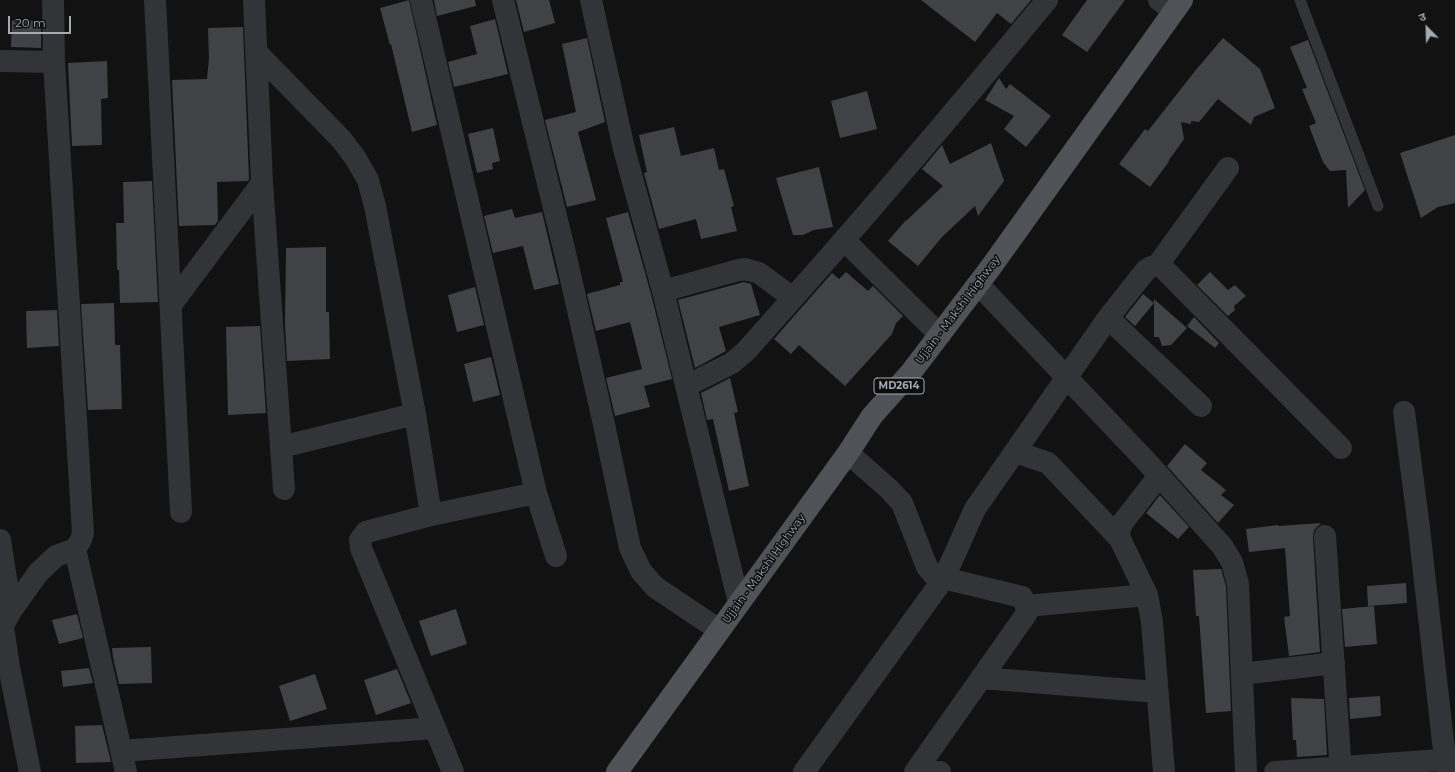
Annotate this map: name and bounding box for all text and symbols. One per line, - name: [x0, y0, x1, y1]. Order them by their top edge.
- scale bar: [10, 8, 73, 34]
- north arrow: [1407, 8, 1447, 48]
- text: उ: [1417, 9, 1428, 25]
- text: 20 m: [15, 15, 46, 30]
- street label: Ujjain - Makshi Highway: [913, 253, 1003, 367]
- road number: MD2614: [874, 378, 924, 394]
- street label: Ujjain - Makshi Highway: [720, 512, 808, 626]

